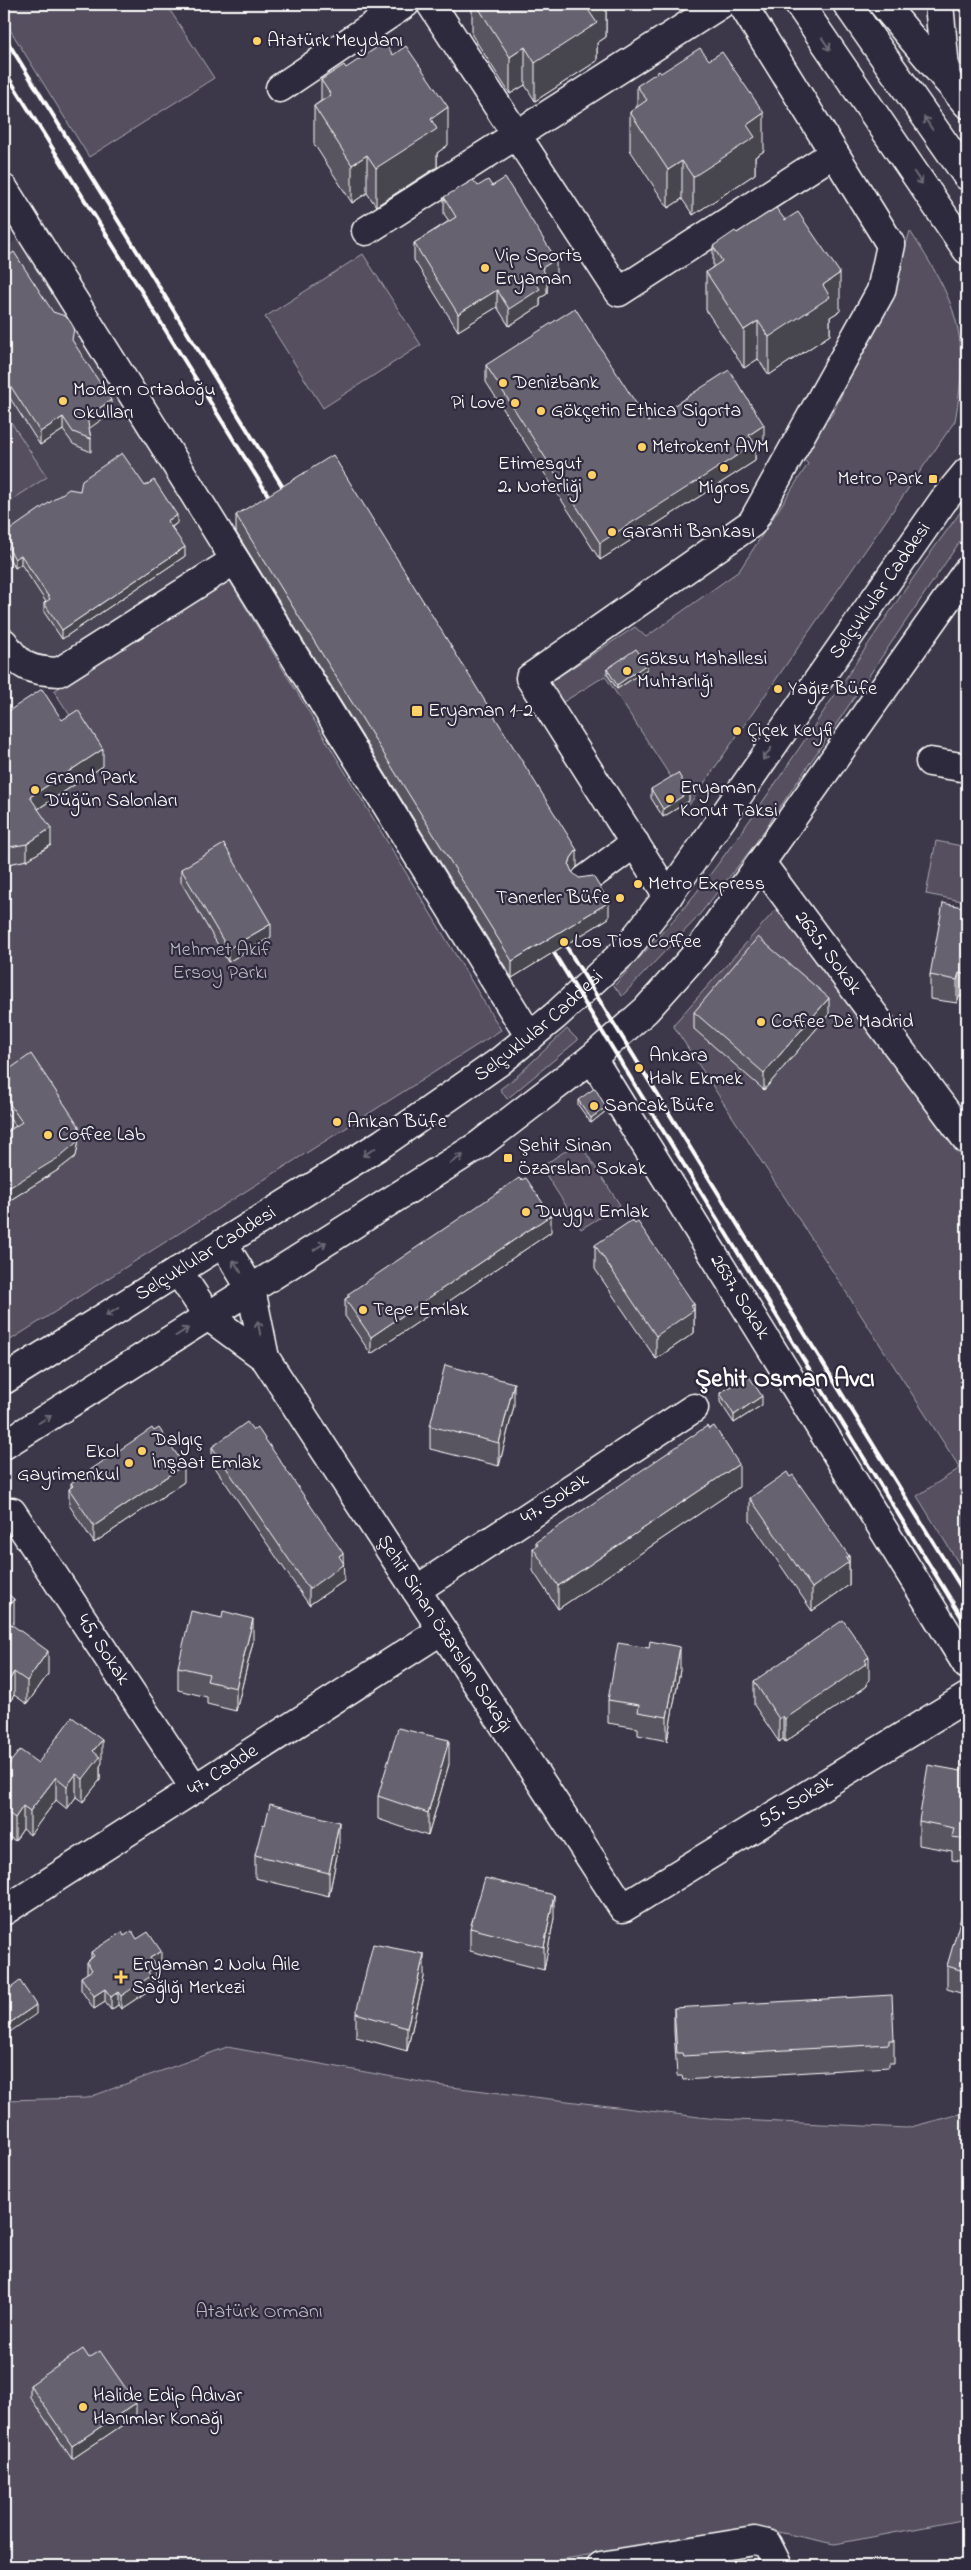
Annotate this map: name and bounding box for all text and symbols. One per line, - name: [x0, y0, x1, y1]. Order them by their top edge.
- place label: Atatürk Meydanı: [267, 27, 403, 56]
- marker: Atatürk Meydanı: [251, 35, 263, 47]
- one-way arrow: [821, 37, 831, 51]
- one-way arrow: [923, 116, 933, 130]
- one-way arrow: [913, 171, 923, 185]
- place label: Vip Sports Eryaman: [494, 242, 582, 294]
- marker: Vip Sports Eryaman: [479, 262, 491, 274]
- place label: Denizbank: [512, 369, 599, 398]
- place label: Modern Ortadoğu Okulları: [73, 376, 216, 428]
- marker: Denizbank: [497, 377, 509, 389]
- place label: Pi Love: [451, 389, 505, 418]
- marker: Modern Ortadoğu Okulları: [57, 395, 69, 407]
- marker: Pi Love: [509, 397, 521, 409]
- place label: Gökçetin Ethica Sigorta: [551, 397, 741, 427]
- marker: Gökçetin Ethica Sigorta: [535, 405, 547, 417]
- place label: Metrokent AVM: [652, 433, 769, 462]
- marker: Metrokent AVM: [636, 441, 648, 453]
- place label: Etimesgut 2. Noterliği: [498, 450, 582, 503]
- marker: Migros: [718, 462, 730, 474]
- place label: Metro Park: [837, 465, 923, 494]
- marker: Etimesgut 2. Noterliği: [586, 469, 598, 481]
- marker: Metro Park: [927, 473, 939, 485]
- place label: Migros: [698, 474, 750, 504]
- street label: Selçuklular Caddesi: [822, 516, 938, 665]
- place label: Garanti Bankası: [622, 518, 755, 547]
- marker: Garanti Bankası: [606, 526, 618, 538]
- place label: Göksu Mahallesi Muhtarlığı: [637, 645, 767, 698]
- marker: Göksu Mahallesi Muhtarlığı: [621, 665, 633, 677]
- place label: Yağız Büfe: [788, 675, 877, 705]
- marker: Yağız Büfe: [772, 683, 784, 695]
- place label: Eryaman 1-2: [428, 697, 533, 726]
- marker: Eryaman 1-2: [410, 704, 424, 718]
- place label: Çiçek Keyfi: [747, 717, 836, 746]
- marker: Çiçek Keyfi: [731, 725, 743, 737]
- one-way arrow: [762, 747, 772, 761]
- place label: Grand Park Düğün Salonları: [44, 764, 178, 817]
- place label: Eryaman Konut Taksi: [680, 774, 778, 826]
- marker: Grand Park Düğün Salonları: [29, 784, 41, 796]
- marker: Eryaman Konut Taksi: [664, 793, 676, 805]
- place label: Metro Express: [648, 870, 765, 899]
- marker: Metro Express: [632, 878, 644, 890]
- place label: Tanerler Büfe: [496, 884, 610, 913]
- marker: Tanerler Büfe: [614, 892, 626, 904]
- street label: 2635. Sokak: [787, 905, 869, 1001]
- place label: Los Tios Coffee: [574, 928, 701, 957]
- park label: Mehmet Akif Ersoy Parkı: [170, 936, 271, 988]
- marker: Los Tios Coffee: [558, 936, 570, 948]
- street label: Selçuklular Caddesi: [468, 963, 610, 1089]
- place label: Coffee Dè Madrid: [771, 1008, 914, 1037]
- marker: Coffee Dè Madrid: [755, 1016, 767, 1028]
- place label: Ankara Halk Ekmek: [649, 1042, 743, 1094]
- marker: Ankara Halk Ekmek: [633, 1062, 645, 1074]
- place label: Sancak Büfe: [604, 1092, 714, 1121]
- marker: Sancak Büfe: [588, 1100, 600, 1112]
- place label: Arıkan Büfe: [347, 1108, 447, 1137]
- marker: Arıkan Büfe: [331, 1116, 343, 1128]
- place label: Coffee Lab: [58, 1121, 146, 1150]
- marker: Coffee Lab: [42, 1129, 54, 1141]
- place label: Şehit Sinan Özarslan Sokak: [518, 1132, 647, 1184]
- one-way arrow: [362, 1147, 376, 1157]
- marker: Şehit Sinan Özarslan Sokak: [502, 1152, 514, 1164]
- one-way arrow: [450, 1154, 464, 1164]
- place label: Duygu Emlak: [535, 1198, 649, 1228]
- street label: Selçuklular Caddesi: [130, 1199, 282, 1309]
- marker: Duygu Emlak: [520, 1206, 532, 1218]
- one-way arrow: [312, 1240, 326, 1250]
- street label: 2637. Sokak: [702, 1249, 777, 1345]
- one-way arrow: [232, 1259, 242, 1273]
- place label: Tepe Emlak: [373, 1296, 469, 1325]
- marker: Tepe Emlak: [357, 1304, 369, 1316]
- one-way arrow: [105, 1307, 119, 1317]
- one-way arrow: [254, 1321, 263, 1337]
- one-way arrow: [175, 1327, 189, 1337]
- district label: Şehit Osman Avcı: [695, 1362, 875, 1398]
- one-way arrow: [38, 1414, 52, 1425]
- place label: Dalgıç İnşaat Emlak: [151, 1426, 261, 1478]
- place label: Ekol Gayrimenkul: [17, 1438, 119, 1490]
- marker: Dalgıç İnşaat Emlak: [136, 1445, 148, 1457]
- marker: Ekol Gayrimenkul: [123, 1457, 135, 1469]
- street label: 47. Sokak: [515, 1466, 595, 1532]
- street label: Şehit Sinan Özarslan Sokağı: [369, 1529, 520, 1739]
- street label: 45. Sokak: [69, 1608, 137, 1691]
- street label: 47. Cadde: [182, 1737, 264, 1804]
- street label: 55. Sokak: [753, 1768, 839, 1836]
- place label: Eryaman 2 Nolu Aile Sağlığı Merkezi: [132, 1951, 300, 2004]
- marker: Eryaman 2 Nolu Aile Sağlığı Merkezi: [114, 1970, 128, 1984]
- park label: Atatürk Ormanı: [195, 2298, 323, 2327]
- place label: Halide Edip Adıvar Hanımlar Konağı: [93, 2382, 243, 2435]
- marker: Halide Edip Adıvar Hanımlar Konağı: [77, 2401, 89, 2413]

